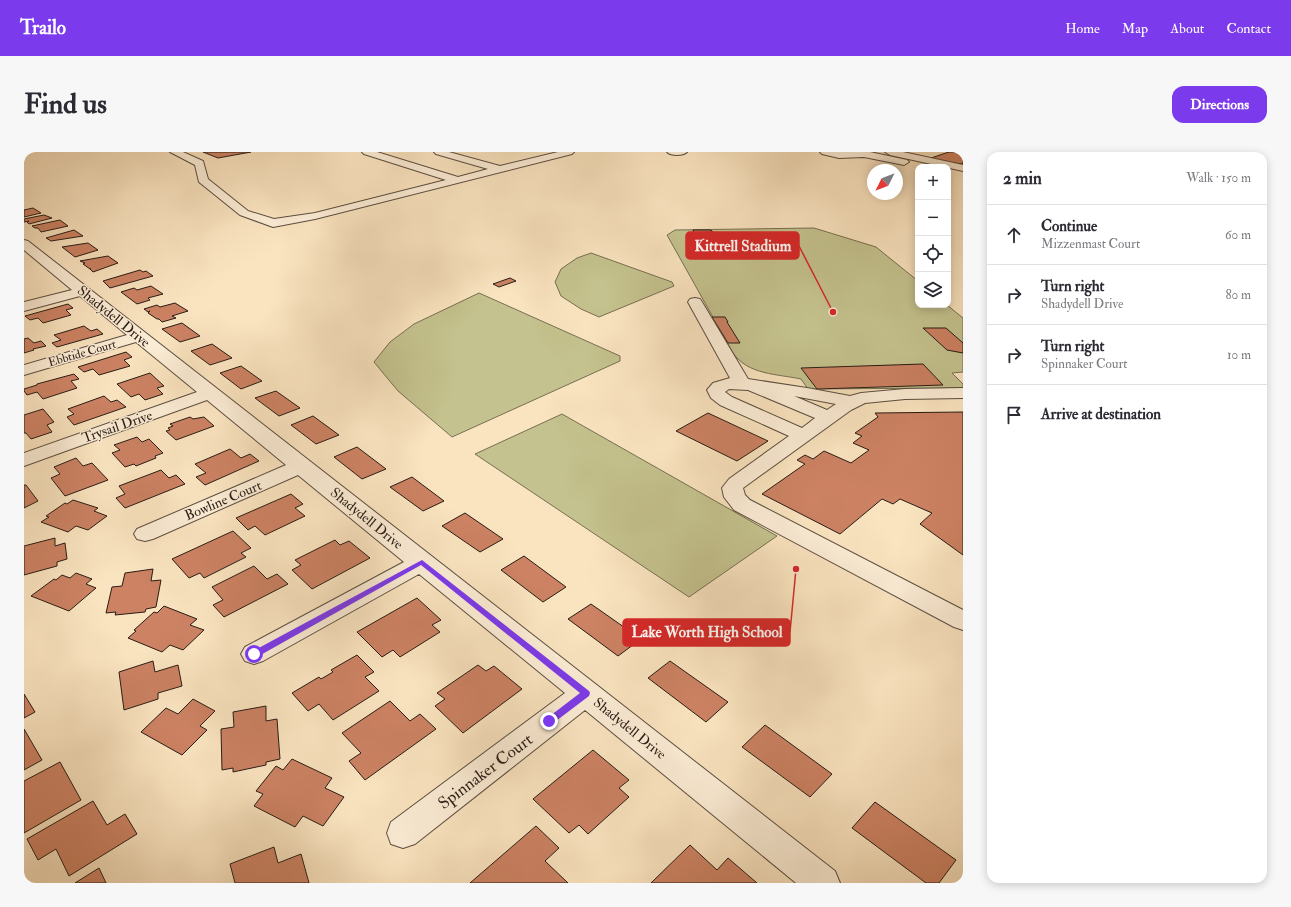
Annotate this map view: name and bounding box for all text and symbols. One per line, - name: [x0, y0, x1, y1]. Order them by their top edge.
- text: Trailo: [20, 16, 66, 40]
- text: Home: [1065, 20, 1100, 37]
- text: Map: [1122, 20, 1148, 37]
- text: About: [1170, 20, 1204, 37]
- text: Contact: [1226, 20, 1271, 37]
- button: Directions: [1172, 86, 1267, 123]
- text: Find us: [24, 87, 107, 122]
- north arrow: [867, 164, 903, 200]
- map controls: [915, 164, 951, 308]
- button: +: [915, 164, 951, 200]
- text: 2 min: [1003, 168, 1042, 189]
- text: Walk · 150 m: [1186, 170, 1251, 186]
- button: −: [915, 200, 951, 236]
- text: Continue: [1041, 217, 1097, 236]
- icon: ahead: [1003, 224, 1025, 246]
- text: 60 m: [1225, 227, 1251, 243]
- callout: Kittrell Stadium: [686, 232, 799, 259]
- button: locate: [915, 236, 951, 272]
- text: Mizzenmast Court: [1041, 236, 1140, 252]
- text: Kittrell Stadium: [695, 237, 792, 256]
- button: layers: [915, 272, 951, 308]
- text: Turn right: [1041, 277, 1104, 296]
- street label: Shadydell Drive: [73, 282, 154, 352]
- icon: right: [1003, 284, 1025, 306]
- text: 80 m: [1225, 287, 1251, 303]
- text: Shadydell Drive: [1041, 296, 1123, 312]
- street label: Ebbtide Court: [46, 337, 118, 370]
- text: Turn right: [1041, 337, 1104, 356]
- icon: right: [1003, 344, 1025, 366]
- text: 10 m: [1227, 347, 1251, 363]
- text: Spinnaker Court: [1041, 356, 1128, 372]
- icon: arrive: [1003, 404, 1025, 426]
- text: Arrive at destination: [1041, 405, 1161, 424]
- street label: Trysail Drive: [80, 406, 155, 447]
- street label: Bowline Court: [182, 476, 265, 524]
- street label: Shadydell Drive: [326, 484, 407, 554]
- callout: Lake Worth High School: [623, 619, 790, 646]
- text: Lake Worth High School: [631, 623, 783, 643]
- route start: [245, 645, 263, 663]
- street label: Shadydell Drive: [589, 694, 670, 764]
- route end: [540, 712, 558, 730]
- street label: Spinnaker Court: [434, 729, 538, 815]

